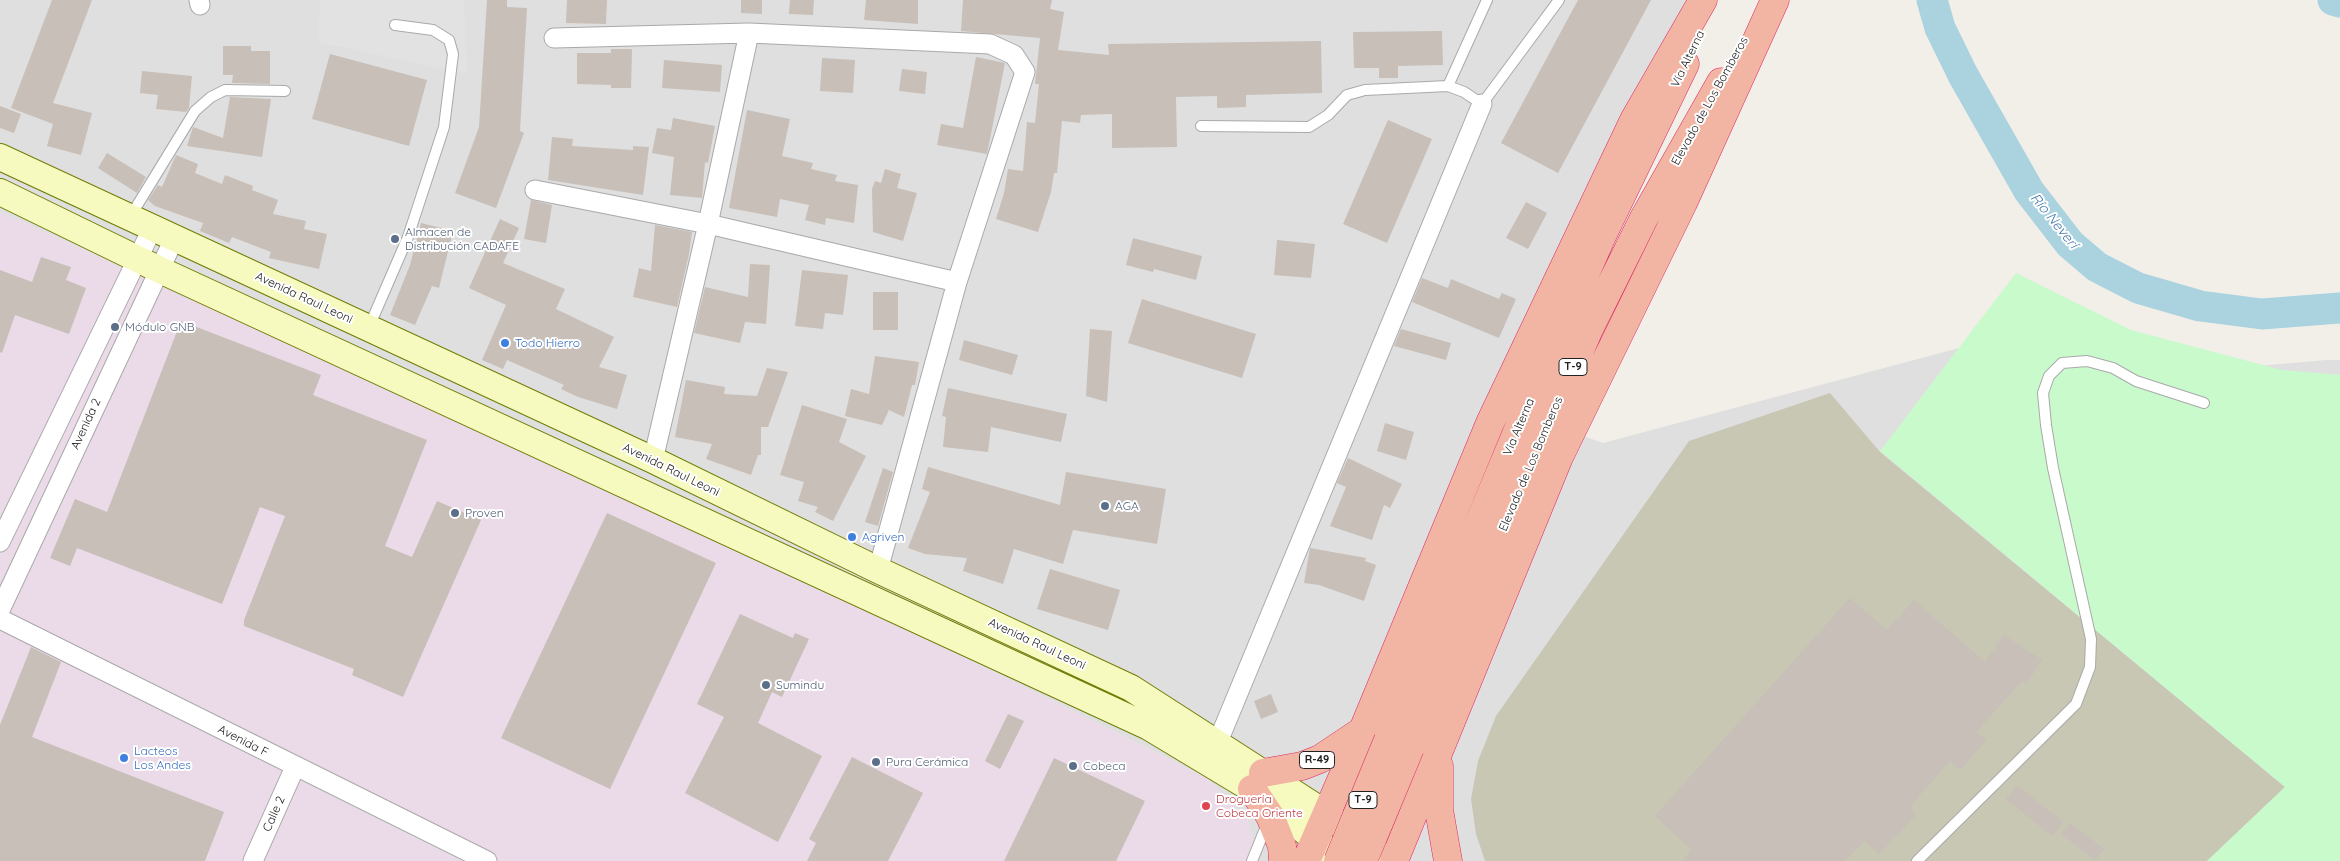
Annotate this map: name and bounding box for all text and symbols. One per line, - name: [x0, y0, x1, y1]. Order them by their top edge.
- street label: Vía Alterna: [1668, 28, 1708, 90]
- street label: Elevado de Los Bomberos: [1669, 34, 1751, 168]
- water label: Río Neverí: [2027, 190, 2081, 252]
- place label: Almacen de Distribución CADAFE: [405, 225, 519, 253]
- marker: Almacen de Distribución CADAFE: [389, 233, 401, 245]
- street label: Avenida Raul Leoni: [253, 269, 355, 327]
- place label: Módulo GNB: [125, 320, 195, 334]
- marker: Módulo GNB: [109, 321, 121, 333]
- place label: Todo Hierro: [515, 336, 580, 350]
- marker: Todo Hierro: [499, 337, 511, 349]
- road number: T-9: [1559, 358, 1587, 376]
- street label: Elevado de Los Bomberos: [1496, 395, 1566, 533]
- street label: Avenida 2: [68, 396, 104, 452]
- street label: Vía Alterna: [1500, 396, 1538, 458]
- street label: Avenida Raul Leoni: [620, 440, 722, 500]
- place label: AGA: [1115, 499, 1139, 513]
- marker: AGA: [1099, 500, 1111, 512]
- place label: Proven: [465, 506, 504, 520]
- marker: Proven: [449, 507, 461, 519]
- place label: Agriven: [862, 530, 904, 544]
- marker: Agriven: [846, 531, 858, 543]
- street label: Avenida Raul Leoni: [986, 615, 1088, 673]
- place label: Sumindu: [776, 678, 824, 692]
- marker: Sumindu: [760, 679, 772, 691]
- street label: Avenida F: [215, 722, 271, 760]
- place label: Lacteos Los Andes: [134, 744, 191, 772]
- marker: Lacteos Los Andes: [118, 752, 130, 764]
- road number: R-49: [1300, 752, 1334, 768]
- place label: Pura Cerámica: [886, 755, 968, 769]
- marker: Pura Cerámica: [870, 756, 882, 768]
- place label: Cobeca: [1083, 759, 1126, 773]
- marker: Cobeca: [1067, 760, 1079, 772]
- place label: Droguería Cobeca Oriente: [1216, 792, 1303, 820]
- road number: T-9: [1349, 792, 1377, 808]
- street label: Calle 2: [260, 794, 288, 834]
- marker: Droguería Cobeca Oriente: [1200, 800, 1212, 812]

